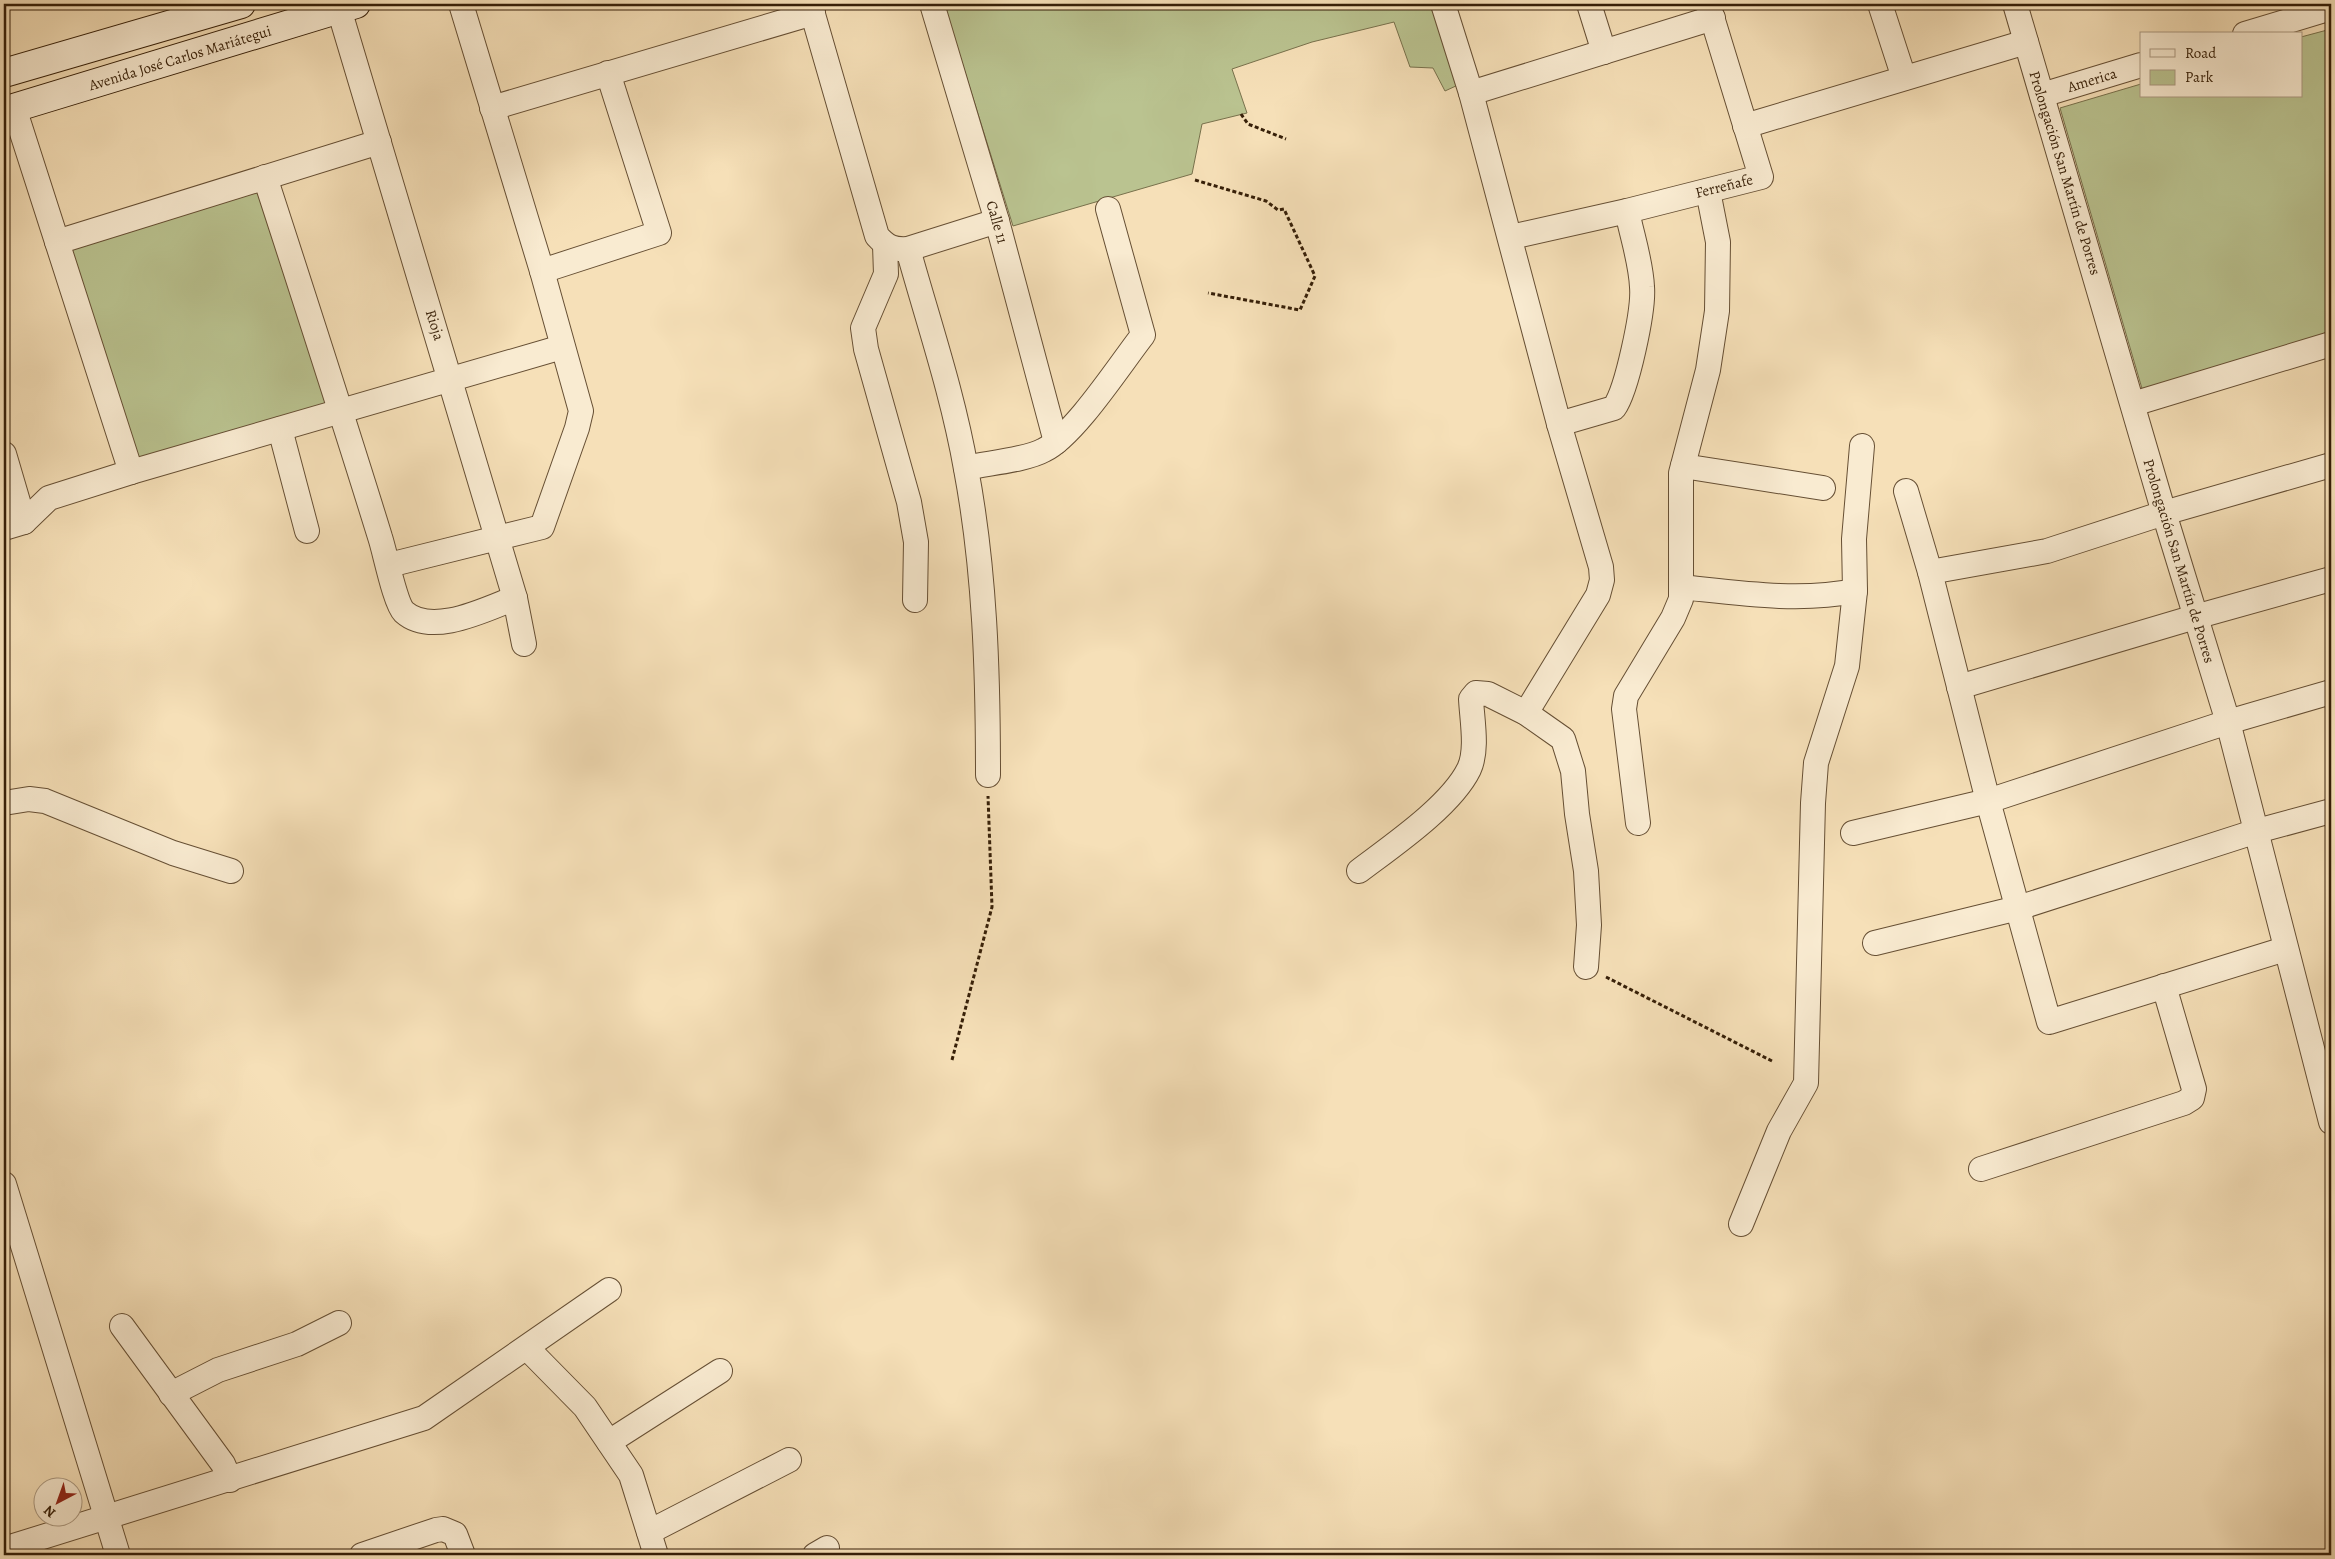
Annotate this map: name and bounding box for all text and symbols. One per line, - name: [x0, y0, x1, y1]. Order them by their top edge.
- street label: Avenida José Carlos Mariátegui: [85, 21, 274, 96]
- legend: [2140, 32, 2302, 98]
- text: Road: [2185, 43, 2217, 63]
- street label: America: [2064, 63, 2119, 97]
- text: Park: [2185, 67, 2214, 87]
- street label: Prolongación San Martín de Porres: [2024, 68, 2106, 278]
- street label: Ferreñafe: [1693, 169, 1755, 203]
- street label: Calle 11: [981, 198, 1013, 246]
- street label: Rioja: [421, 307, 449, 343]
- street label: Prolongación San Martín de Porres: [2138, 456, 2220, 666]
- north arrow: [32, 1476, 82, 1526]
- text: N: [40, 1501, 60, 1522]

